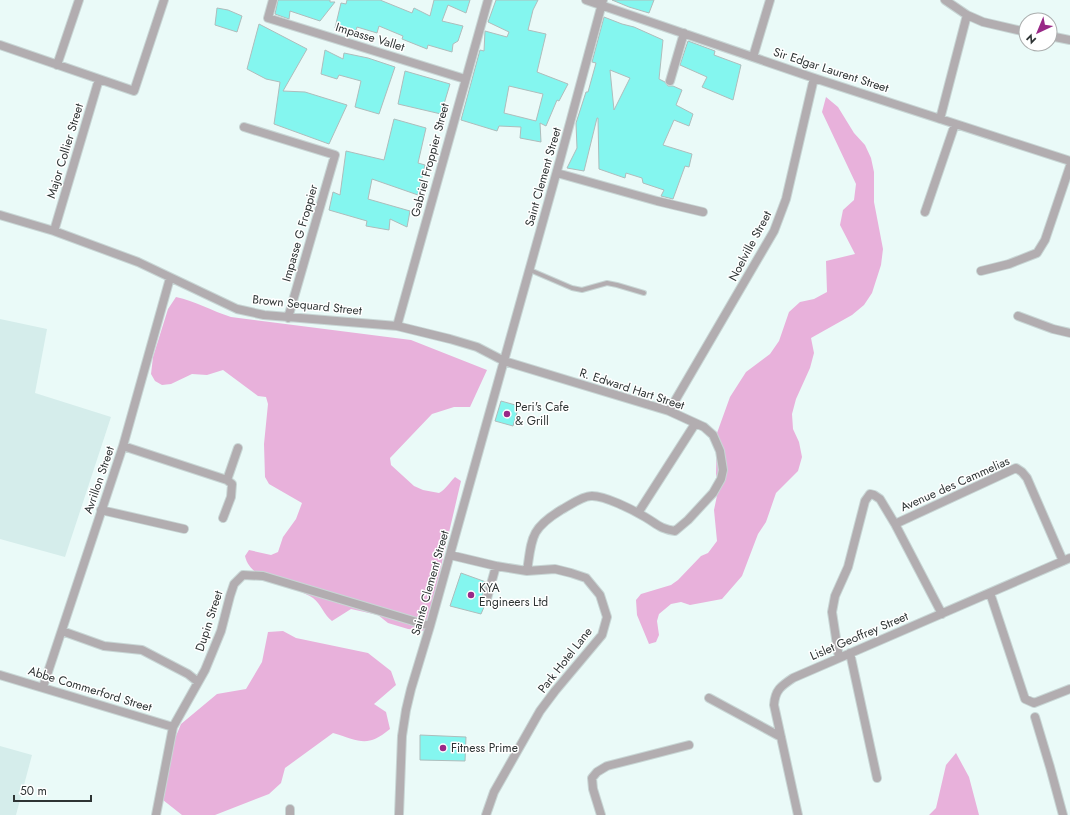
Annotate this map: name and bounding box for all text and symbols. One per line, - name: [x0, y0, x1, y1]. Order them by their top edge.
- north arrow: [1018, 12, 1058, 52]
- street label: Impasse Vallet: [333, 18, 407, 56]
- text: N: [1022, 30, 1040, 48]
- street label: Sir Edgar Laurent Street: [771, 43, 891, 97]
- street label: Major Collier Street: [42, 101, 88, 201]
- street label: Gabriel Froppier Street: [406, 101, 454, 219]
- street label: Saint Clement Street: [520, 125, 566, 229]
- street label: Impasse G Froppier: [277, 181, 323, 284]
- street label: Noelville Street: [724, 208, 776, 284]
- street label: Brown Sequard Street: [251, 290, 363, 320]
- street label: R. Edward Hart Street: [577, 364, 687, 415]
- place label: Peri's Cafe & Grill: [515, 398, 569, 430]
- marker: Peri's Cafe & Grill: [502, 409, 512, 419]
- street label: Avrillon Street: [79, 444, 119, 516]
- street label: Avenue des Cammelias: [898, 452, 1013, 516]
- street label: Sainte Clement Street: [406, 528, 454, 638]
- place label: KYA Engineers Ltd: [479, 579, 548, 611]
- street label: Dupin Street: [191, 588, 227, 654]
- marker: KYA Engineers Ltd: [466, 590, 476, 600]
- street label: Lislet Geoffrey Street: [807, 607, 911, 665]
- street label: Park Hotel Lane: [534, 623, 596, 697]
- street label: Abbe Commerford Street: [26, 662, 154, 716]
- place label: Fitness Prime: [451, 739, 518, 757]
- marker: Fitness Prime: [438, 743, 448, 753]
- scale bar: [14, 777, 91, 803]
- text: 50 m: [20, 782, 47, 800]

